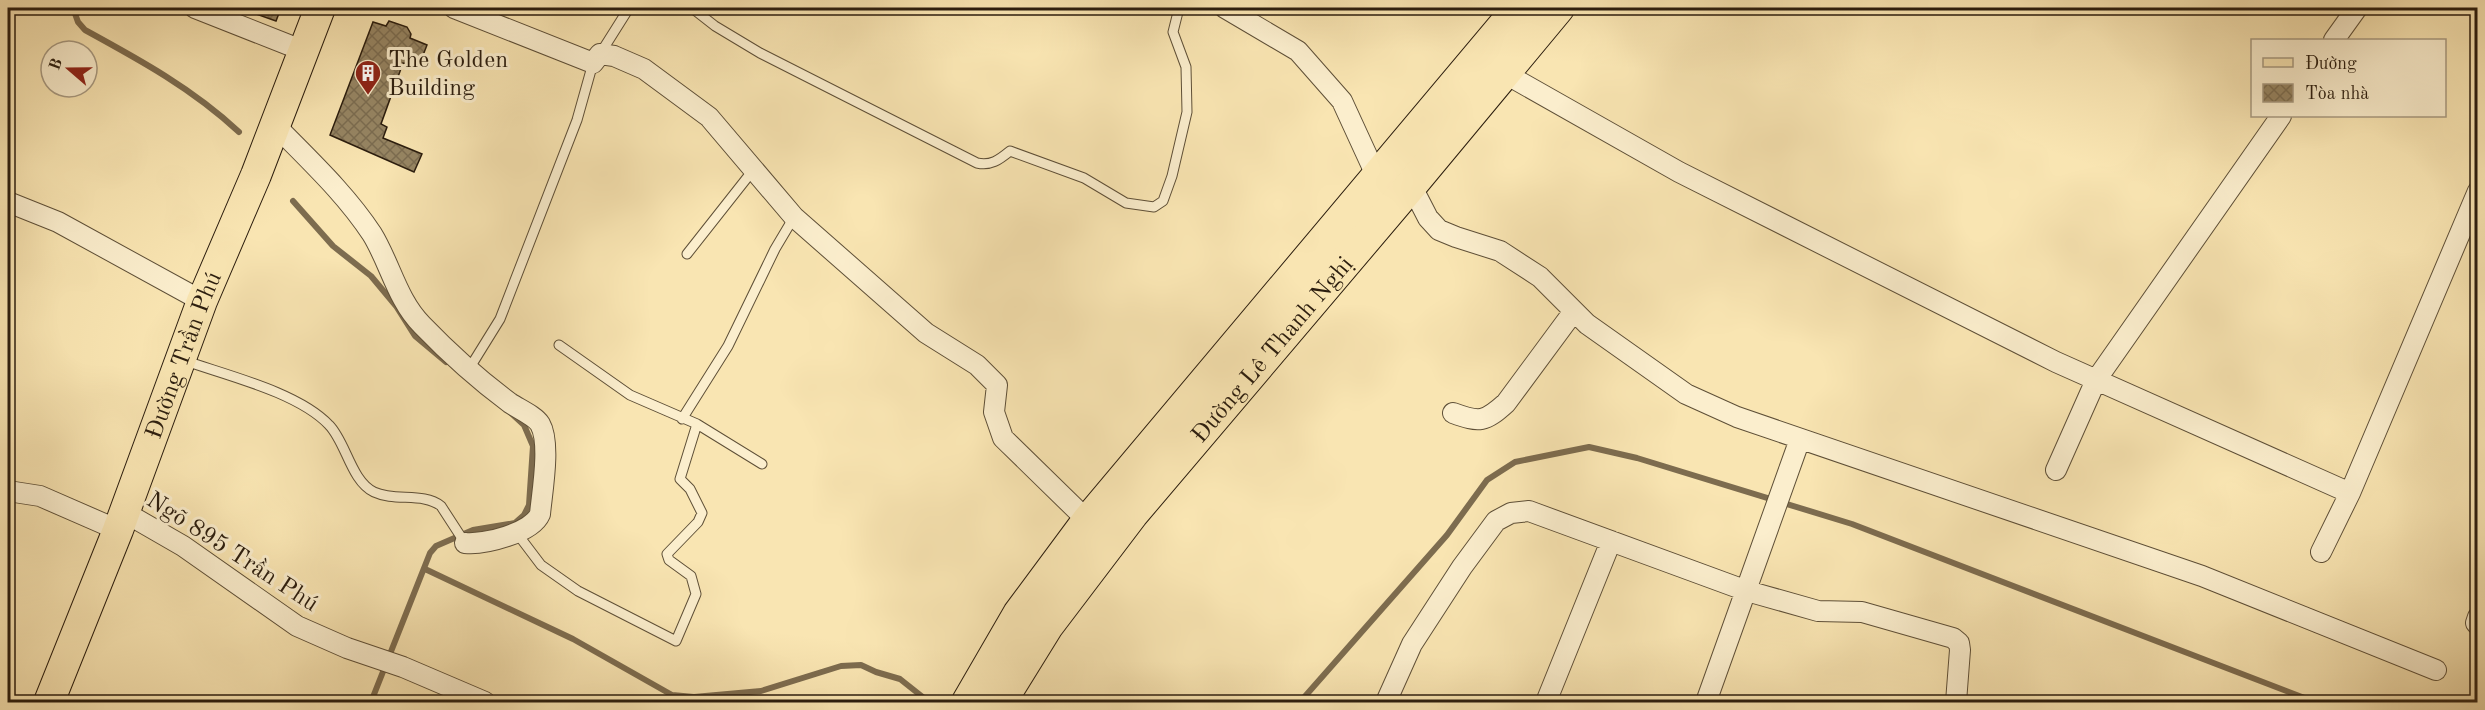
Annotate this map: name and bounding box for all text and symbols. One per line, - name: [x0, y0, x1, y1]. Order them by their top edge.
- north arrow: [39, 39, 99, 99]
- legend: [2251, 39, 2446, 117]
- place label: The Golden Building: [388, 49, 508, 101]
- text: Đường: [2305, 55, 2357, 73]
- text: B: [47, 56, 66, 73]
- building icon: The Golden Building: [353, 58, 383, 96]
- text: Tòa nhà: [2305, 85, 2369, 103]
- street label: Đường Lê Thanh Nghị: [1188, 253, 1359, 448]
- street label: Đường Trần Phú: [142, 268, 227, 442]
- street label: Ngõ 895 Trần Phú: [142, 487, 323, 617]

